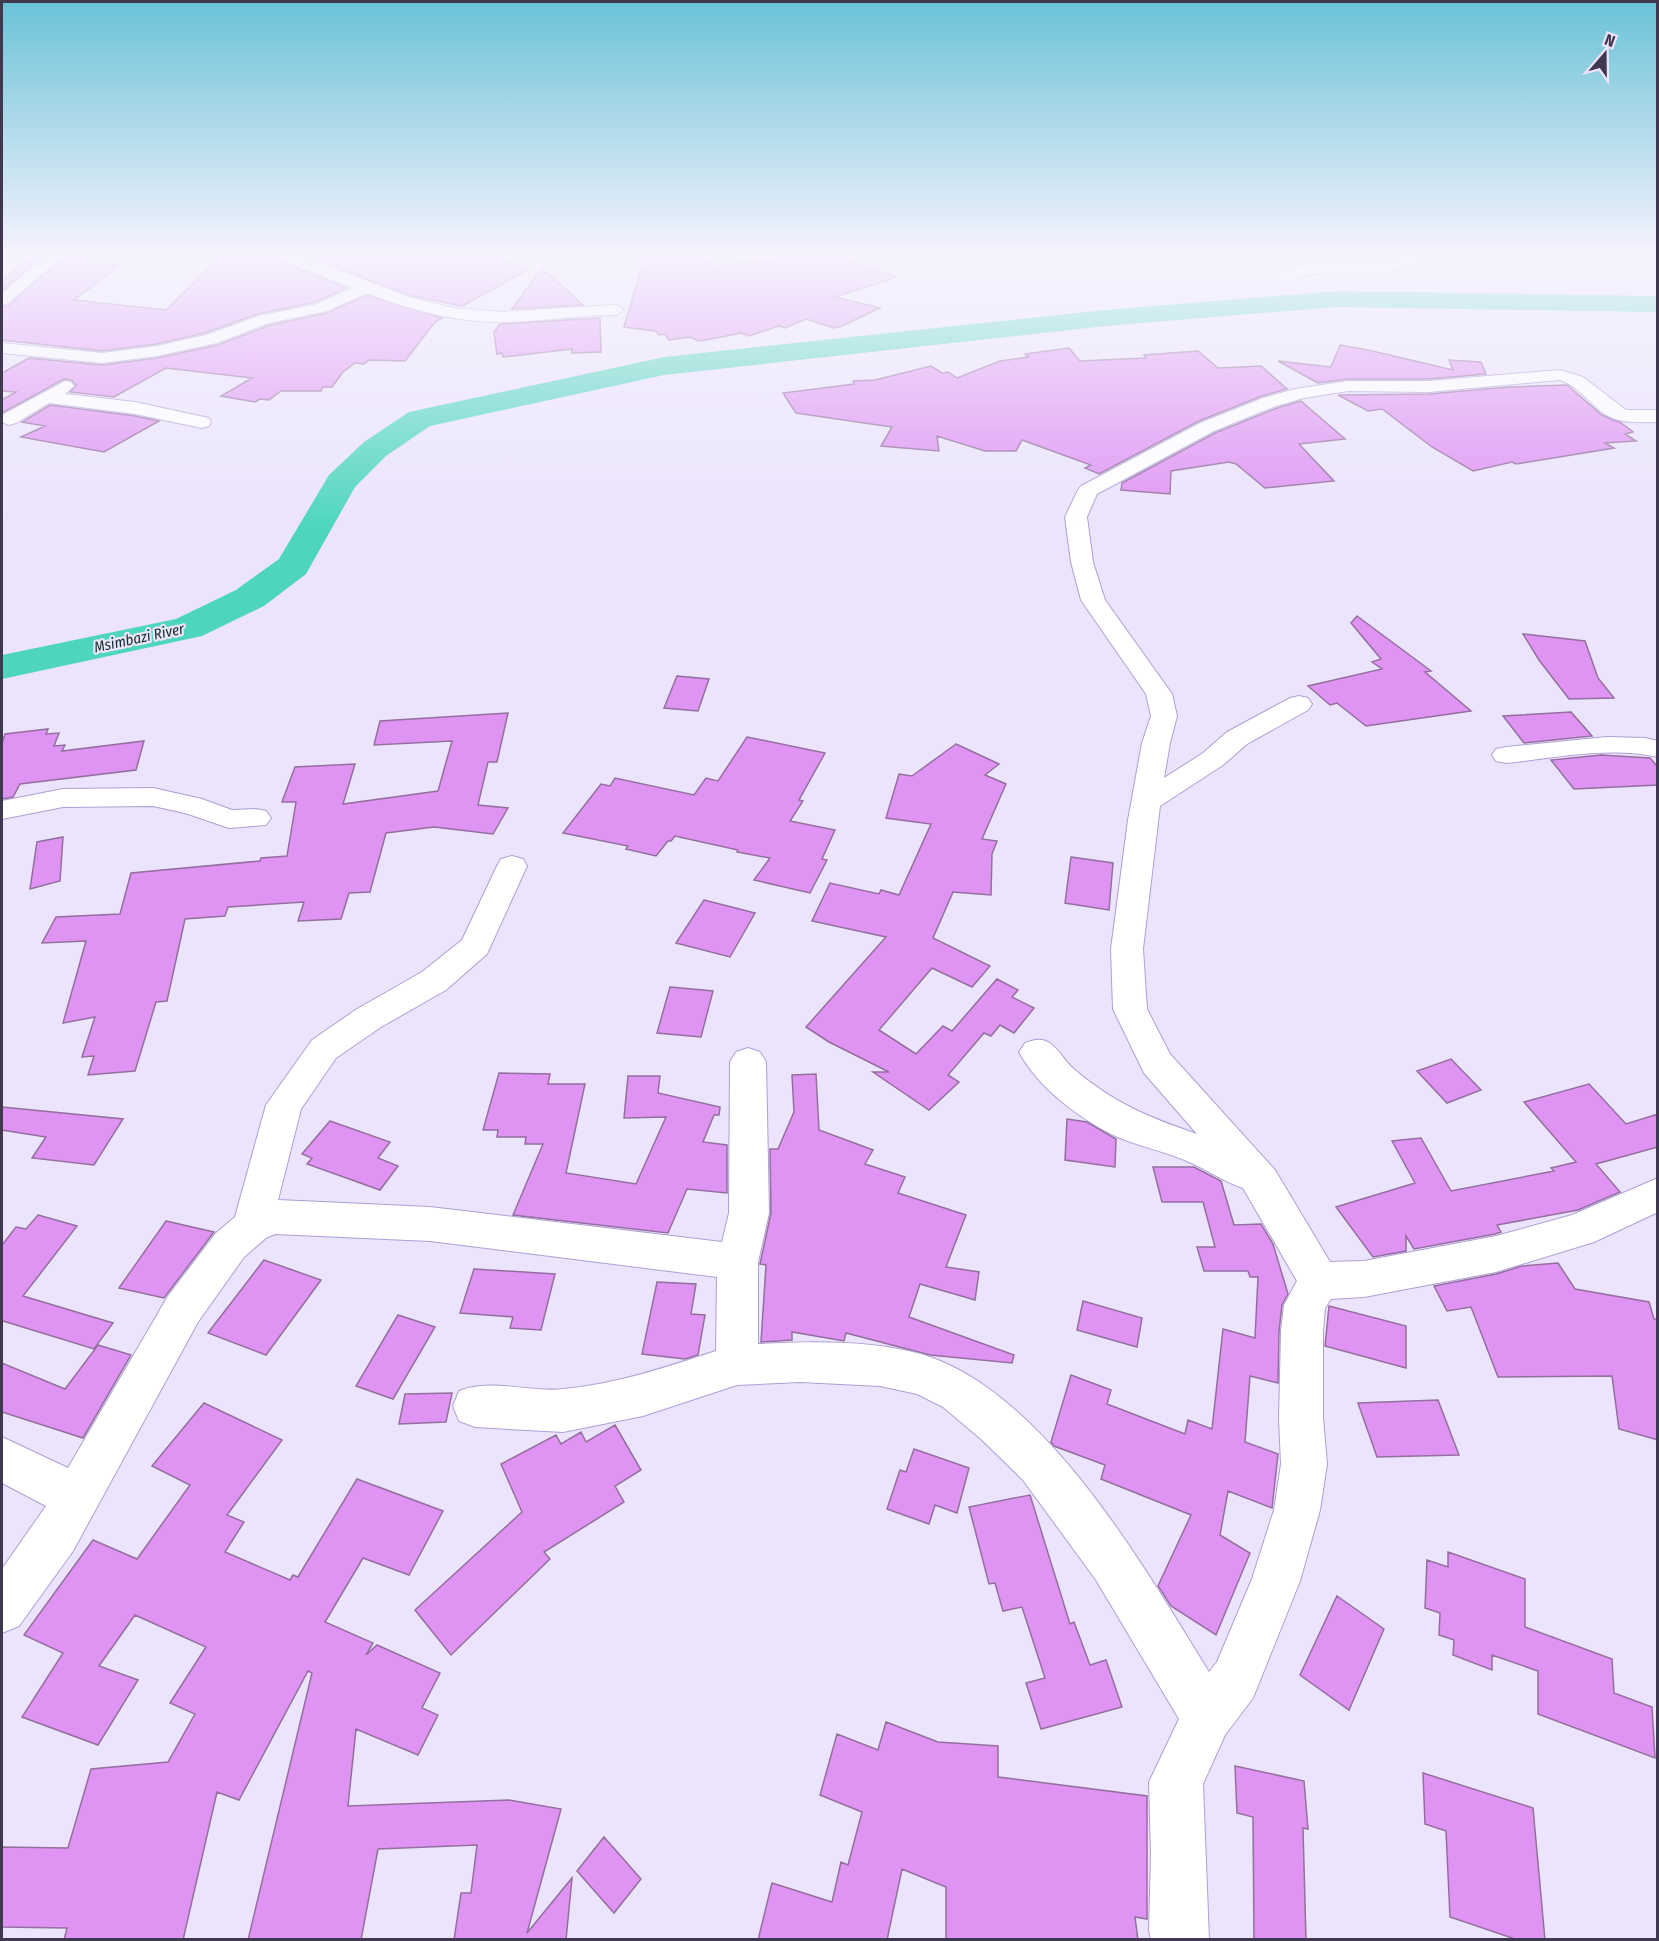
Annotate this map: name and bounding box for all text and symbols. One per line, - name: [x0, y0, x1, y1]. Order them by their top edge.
- north arrow: [1575, 24, 1635, 84]
- text: N: [1602, 30, 1618, 51]
- water label: Msimbazi River: [92, 619, 187, 656]

